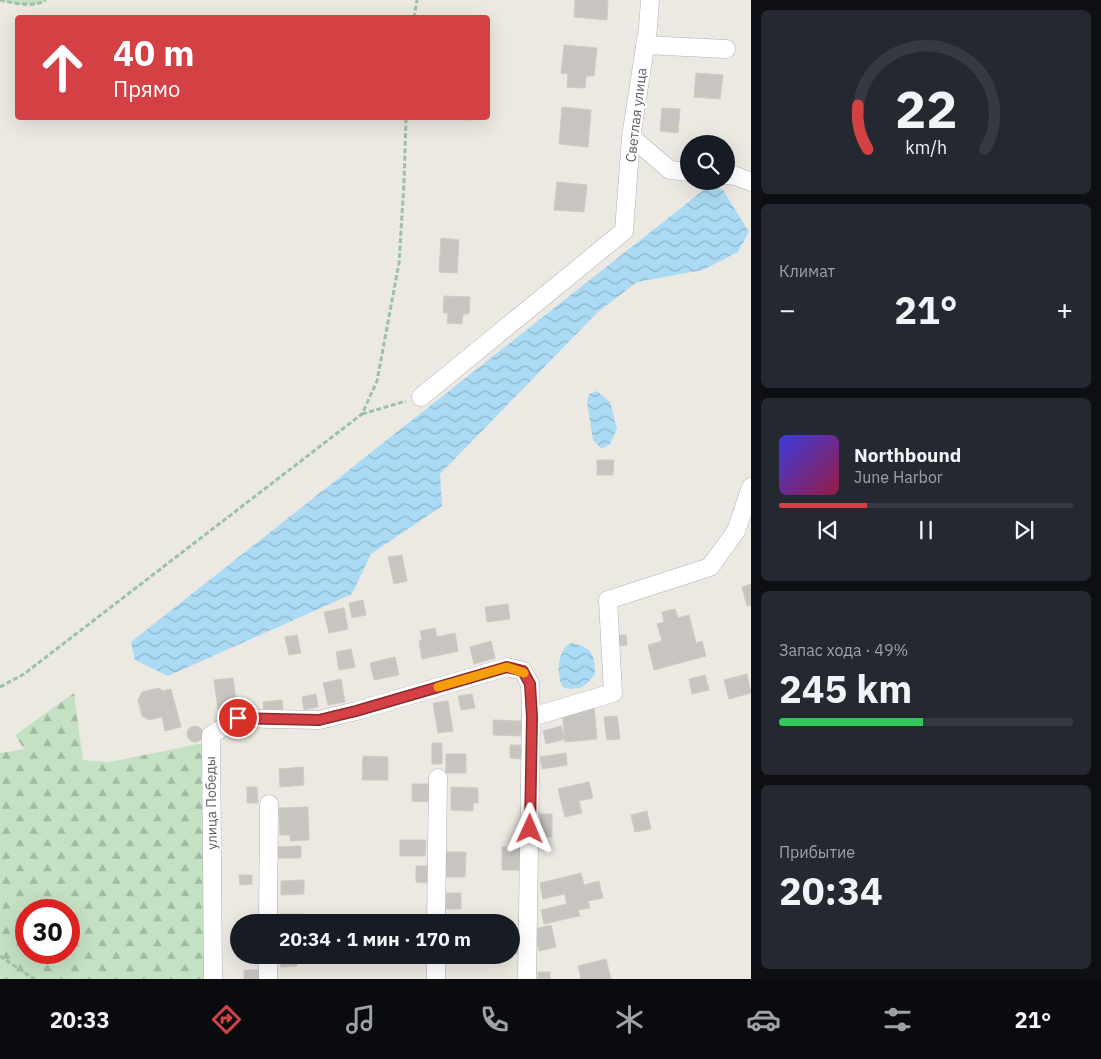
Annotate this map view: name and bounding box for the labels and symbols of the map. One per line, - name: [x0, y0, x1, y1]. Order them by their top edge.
- street label: Светлая улица: [621, 66, 651, 163]
- pin: [217, 697, 259, 739]
- street label: улица Победы: [201, 756, 221, 850]
- position arrow: [503, 802, 555, 854]
- speed limit sign: 30: [15, 899, 80, 964]

